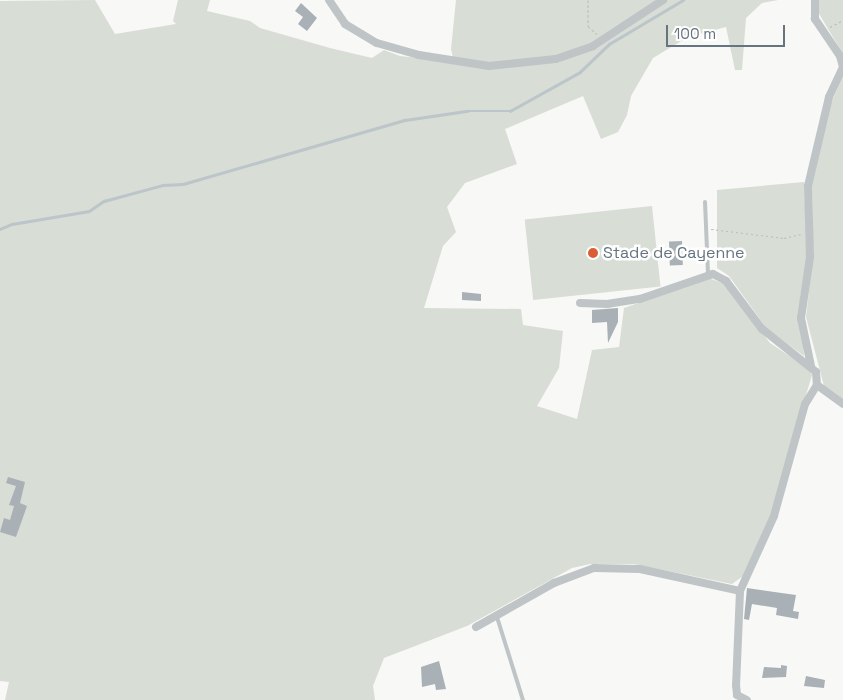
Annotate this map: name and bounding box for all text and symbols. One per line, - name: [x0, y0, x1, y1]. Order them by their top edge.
- scale bar: [668, 15, 787, 47]
- text: 100 m: [674, 24, 716, 43]
- place label: Stade de Cayenne: [603, 243, 745, 263]
- marker: Stade de Cayenne: [587, 247, 599, 259]

